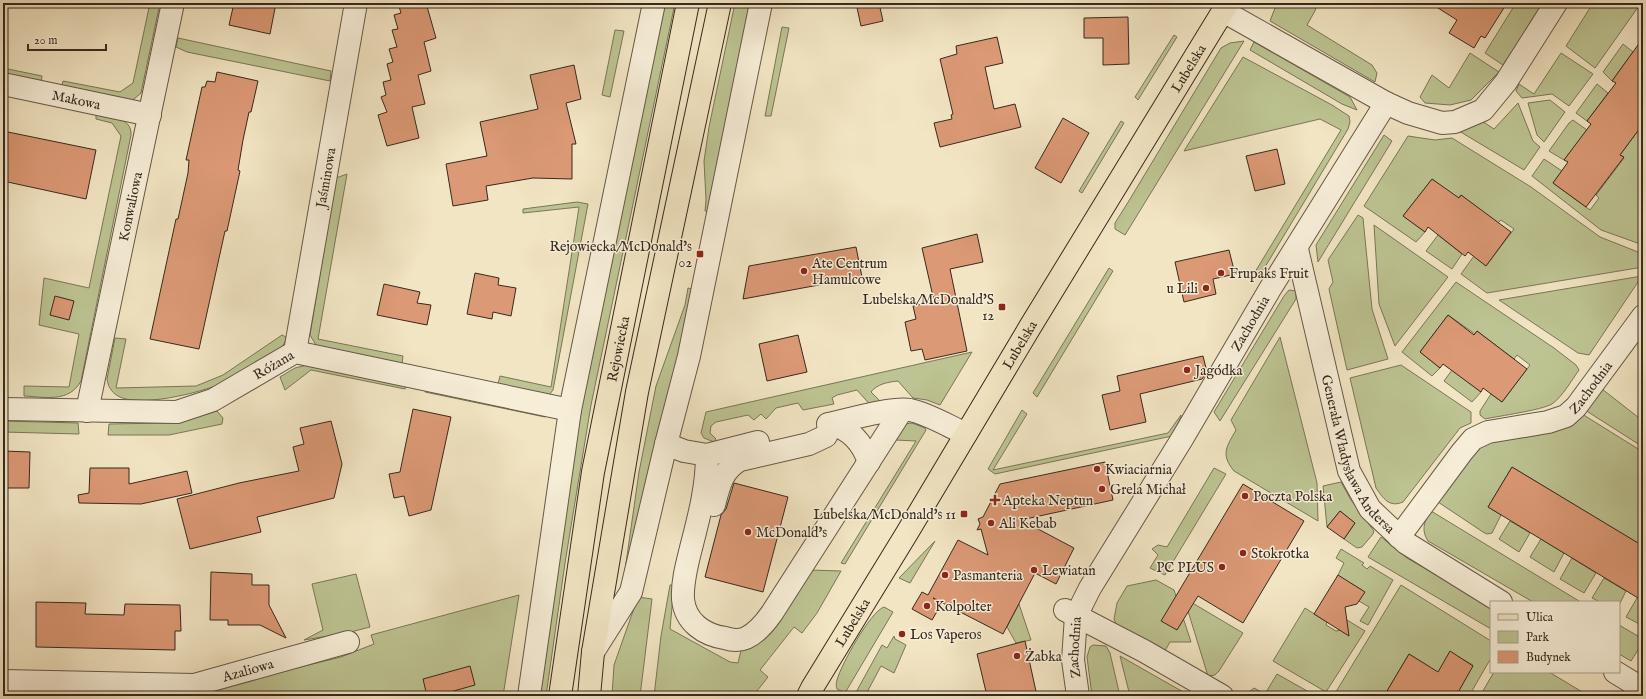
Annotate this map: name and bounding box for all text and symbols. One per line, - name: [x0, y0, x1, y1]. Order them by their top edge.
- scale bar: [28, 26, 106, 52]
- text: 20 m: [34, 33, 57, 48]
- street label: Lubelska: [1167, 40, 1211, 96]
- street label: Makowa: [50, 87, 103, 115]
- street label: Jaśminowa: [312, 145, 341, 211]
- street label: Konwaliowa: [115, 170, 147, 243]
- place label: Rejowiecka/McDonald's 02: [549, 238, 692, 272]
- marker: Rejowiecka/McDonald's 02: [695, 249, 705, 259]
- place label: Ate Centrum Hamulcowe: [811, 255, 888, 289]
- place label: Frupaks Fruit: [1229, 265, 1309, 283]
- marker: Ate Centrum Hamulcowe: [799, 266, 809, 276]
- marker: Frupaks Fruit: [1216, 268, 1226, 278]
- place label: u Lili: [1166, 280, 1198, 298]
- marker: u Lili: [1201, 283, 1211, 293]
- place label: Lubelska/McDonald'S 12: [862, 291, 994, 325]
- street label: Zachodnia: [1227, 292, 1275, 355]
- marker: Lubelska/McDonald'S 12: [997, 302, 1007, 312]
- street label: Rejowiecka: [603, 314, 635, 384]
- street label: Lubelska: [999, 317, 1042, 373]
- street label: Różana: [250, 346, 298, 384]
- street label: Zachodnia: [1566, 357, 1617, 419]
- place label: Jagódka: [1193, 362, 1243, 380]
- marker: Jagódka: [1182, 365, 1192, 375]
- street label: Generała Władysława Andersa: [1317, 373, 1399, 538]
- place label: Kwiaciarnia: [1105, 461, 1173, 479]
- marker: Kwiaciarnia: [1092, 464, 1102, 474]
- place label: Grela Michał: [1110, 481, 1186, 499]
- marker: Grela Michał: [1097, 484, 1107, 494]
- place label: Poczta Polska: [1253, 488, 1333, 506]
- marker: Poczta Polska: [1240, 491, 1250, 501]
- place label: Apteka Neptun: [1002, 492, 1094, 510]
- marker: Apteka Neptun: [990, 495, 1000, 505]
- place label: Lubelska/McDonald's 11: [813, 506, 956, 524]
- marker: Lubelska/McDonald's 11: [959, 509, 969, 519]
- place label: Ali Kebab: [998, 515, 1057, 533]
- marker: Ali Kebab: [986, 518, 996, 528]
- place label: McDonald's: [756, 524, 827, 542]
- marker: McDonald's: [743, 527, 753, 537]
- place label: Stokrotka: [1251, 545, 1310, 563]
- marker: Stokrotka: [1238, 548, 1248, 558]
- place label: PC PLUS: [1156, 559, 1214, 577]
- place label: Lewiatan: [1042, 562, 1096, 580]
- marker: PC PLUS: [1217, 562, 1227, 572]
- marker: Lewiatan: [1029, 565, 1039, 575]
- place label: Pasmanteria: [953, 567, 1023, 585]
- marker: Pasmanteria: [940, 570, 950, 580]
- street label: Lubelska: [831, 595, 875, 650]
- place label: Kolpolter: [935, 598, 992, 616]
- marker: Kolpolter: [922, 601, 932, 611]
- legend: [1490, 601, 1620, 673]
- text: Ulica: [1526, 610, 1554, 625]
- street label: Zachodnia: [1065, 615, 1086, 679]
- place label: Los Vaperos: [910, 626, 982, 644]
- marker: Los Vaperos: [897, 629, 907, 639]
- text: Park: [1526, 630, 1549, 645]
- place label: Żabka: [1025, 648, 1063, 666]
- text: Budynek: [1526, 650, 1571, 665]
- marker: Żabka: [1012, 651, 1022, 661]
- street label: Azaliowa: [220, 655, 277, 687]

